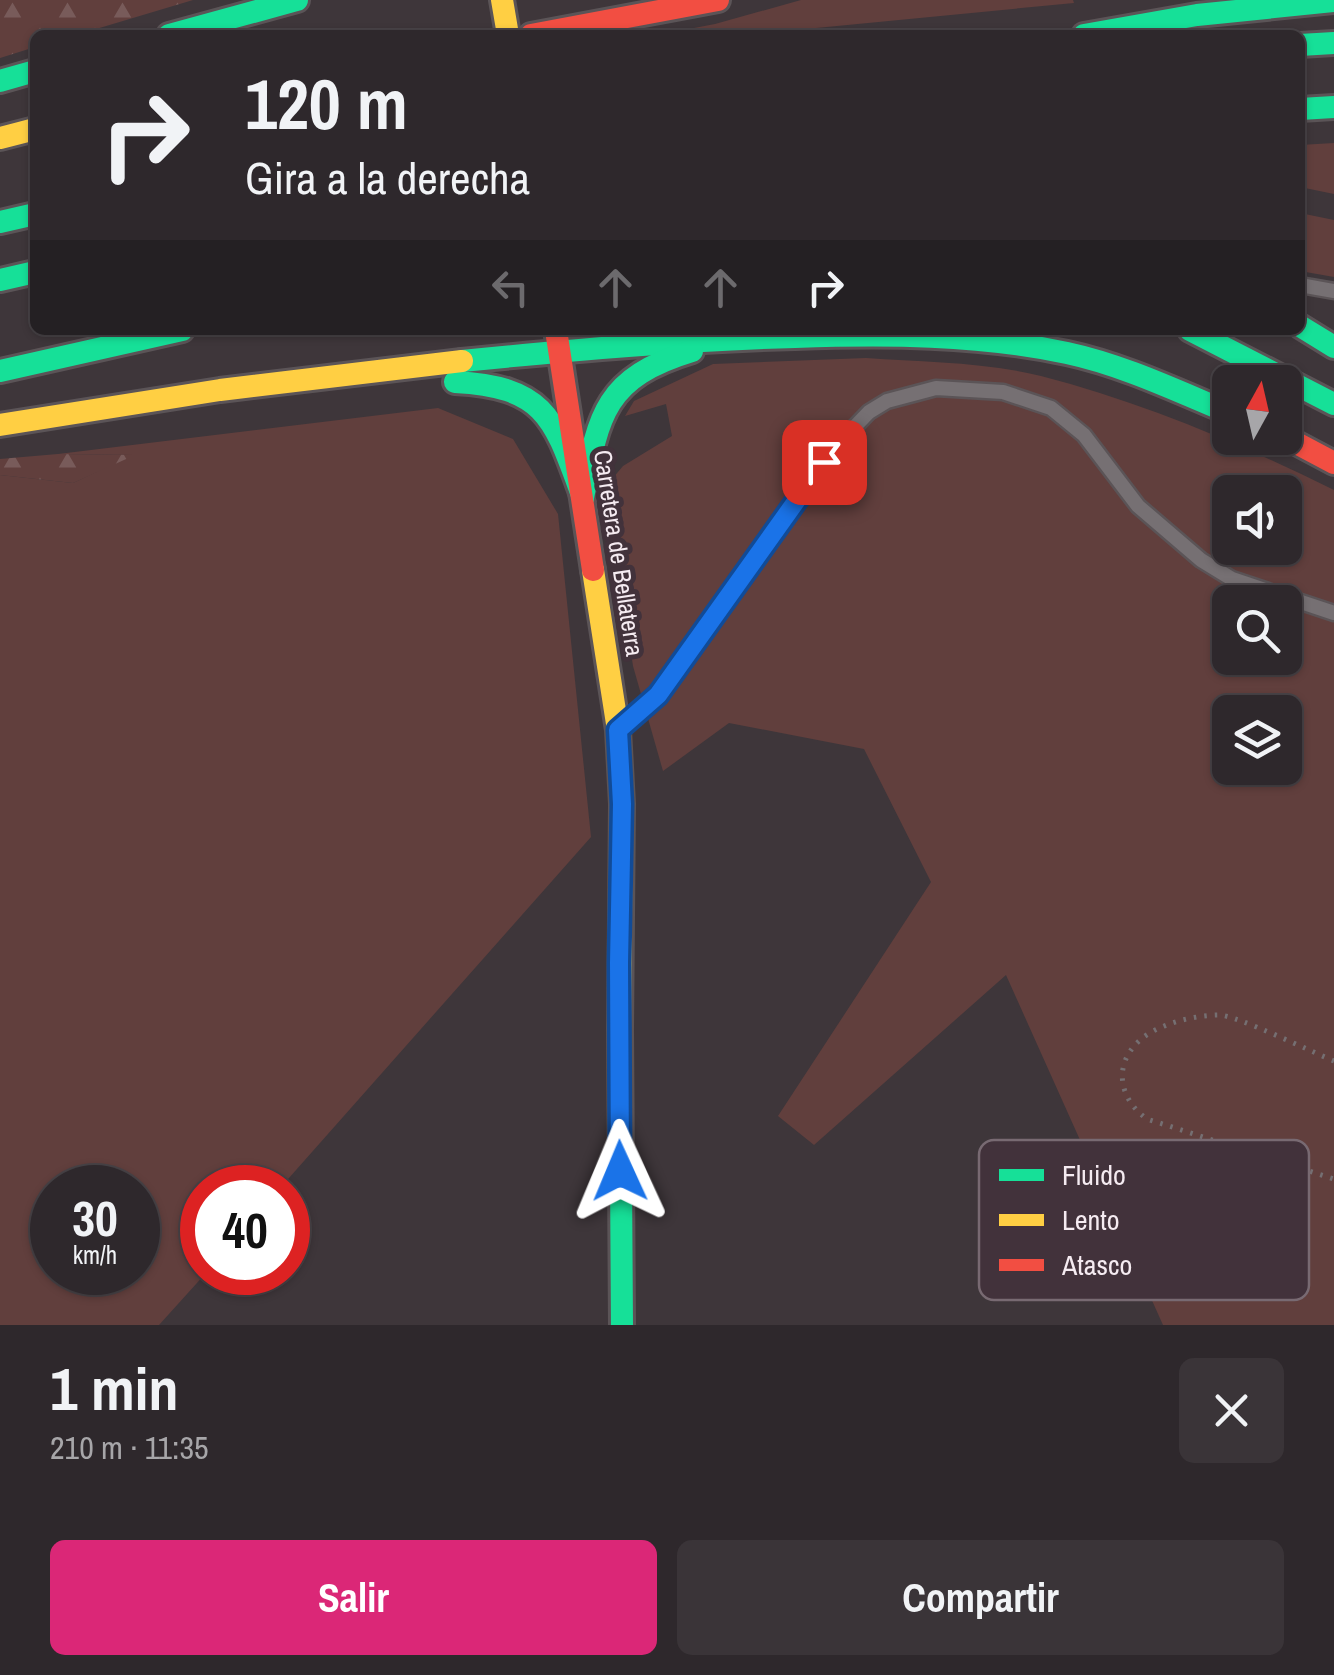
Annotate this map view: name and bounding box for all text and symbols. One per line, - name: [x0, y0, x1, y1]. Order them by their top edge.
- text: 120 m: [245, 57, 408, 151]
- icon: right: [80, 70, 210, 200]
- text: Gira a la derecha: [245, 147, 530, 208]
- icon: left: [483, 260, 538, 315]
- icon: ahead: [588, 260, 643, 315]
- icon: ahead: [693, 260, 748, 315]
- icon: right: [798, 260, 853, 315]
- north arrow: [1212, 365, 1302, 455]
- map controls: [1212, 365, 1302, 785]
- pin: [782, 420, 867, 505]
- icon: arrive: [797, 435, 852, 490]
- street label: Carretera de Bellaterra: [586, 447, 652, 659]
- button: sound: [1212, 475, 1302, 565]
- button: search: [1212, 585, 1302, 675]
- button: layers: [1212, 695, 1302, 785]
- position arrow: [568, 1119, 672, 1223]
- legend: [979, 1140, 1309, 1300]
- text: Fluido: [1062, 1156, 1126, 1194]
- speed limit sign: 40: [180, 1165, 310, 1295]
- text: 30: [72, 1184, 118, 1252]
- text: Lento: [1062, 1201, 1119, 1239]
- text: km/h: [73, 1238, 117, 1272]
- text: Atasco: [1061, 1246, 1132, 1284]
- text: 1 min: [50, 1348, 179, 1429]
- button: close: [1179, 1358, 1284, 1463]
- text: 210 m · 11:35: [50, 1426, 209, 1469]
- button: Salir: [50, 1540, 657, 1655]
- button: Compartir: [677, 1540, 1284, 1655]

